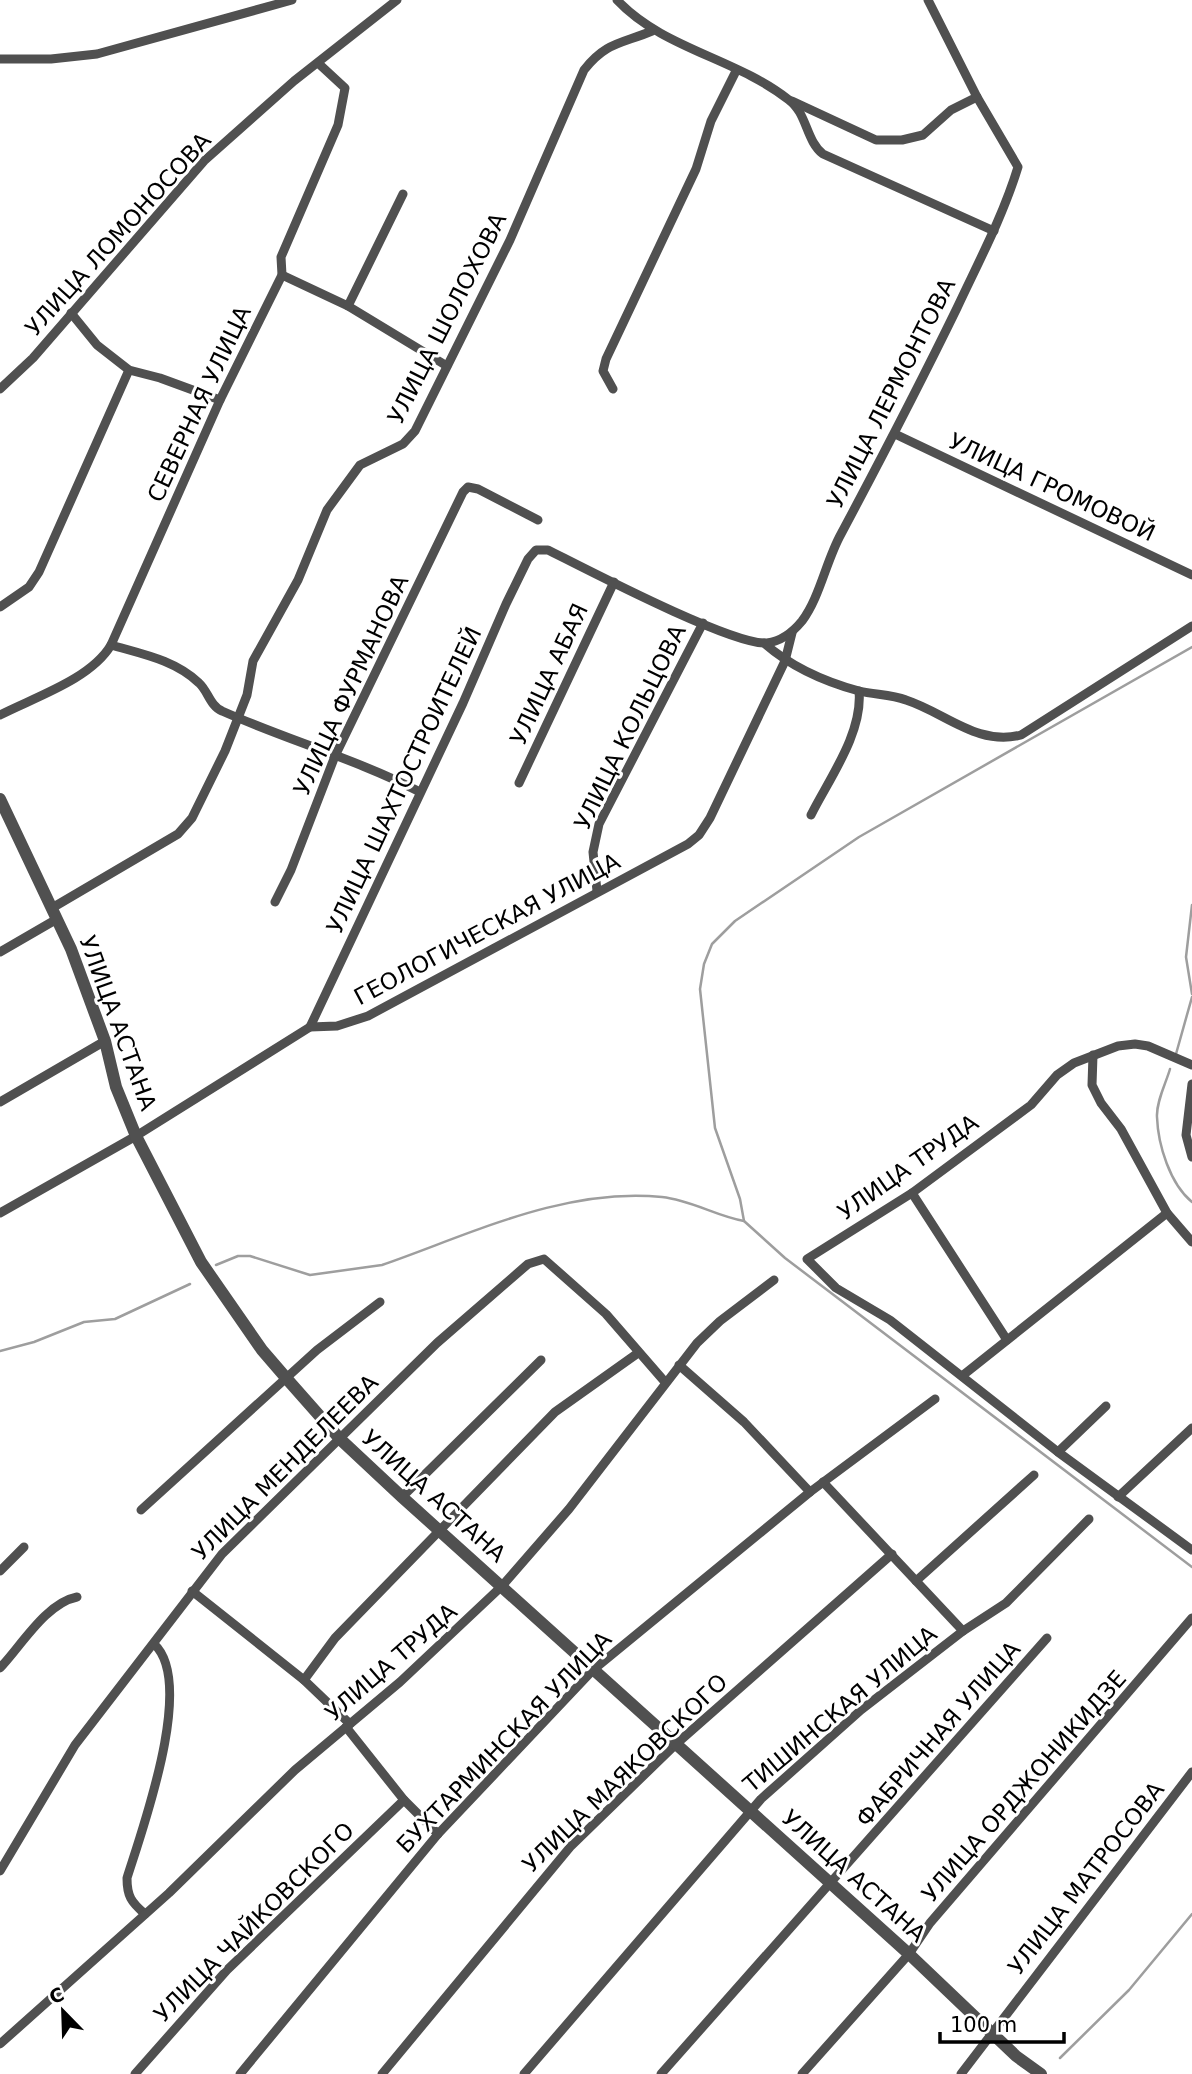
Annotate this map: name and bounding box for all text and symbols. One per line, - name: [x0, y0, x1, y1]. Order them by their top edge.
- street label: УЛИЦА ЛОМОНОСОВА: [20, 127, 216, 341]
- street label: УЛИЦА ШОЛОХОВА: [383, 208, 512, 428]
- street label: УЛИЦА ЛЕРМОНТОВА: [822, 274, 960, 512]
- street label: СЕВЕРНАЯ УЛИЦА: [142, 302, 256, 506]
- street label: УЛИЦА ГРОМОВОЙ: [945, 427, 1160, 546]
- street label: УЛИЦА ФУРМАНОВА: [289, 571, 414, 799]
- street label: УЛИЦА АБАЯ: [505, 599, 593, 749]
- street label: УЛИЦА КОЛЬЦОВА: [569, 620, 691, 834]
- street label: УЛИЦА ШАХТОСТРОИТЕЛЕЙ: [321, 622, 486, 937]
- street label: ГЕОЛОГИЧЕСКАЯ УЛИЦА: [350, 848, 625, 1010]
- street label: УЛИЦА АСТАНА: [74, 932, 162, 1114]
- street label: УЛИЦА ТРУДА: [833, 1109, 983, 1225]
- street label: УЛИЦА МЕНДЕЛЕЕВА: [187, 1369, 383, 1565]
- street label: УЛИЦА АСТАНА: [357, 1425, 511, 1567]
- street label: УЛИЦА ТРУДА: [320, 1598, 462, 1726]
- street label: ТИШИНСКАЯ УЛИЦА: [737, 1620, 942, 1798]
- street label: БУХТАРМИНСКАЯ УЛИЦА: [391, 1626, 617, 1858]
- street label: ФАБРИЧНАЯ УЛИЦА: [851, 1636, 1026, 1832]
- street label: УЛИЦА ОРДЖОНИКИДЗЕ: [917, 1665, 1131, 1907]
- street label: УЛИЦА МАЯКОВСКОГО: [517, 1669, 733, 1877]
- street label: УЛИЦА МАТРОСОВА: [1003, 1777, 1169, 1979]
- street label: УЛИЦА АСТАНА: [777, 1805, 931, 1947]
- street label: УЛИЦА ЧАЙКОВСКОГО: [148, 1816, 359, 2027]
- north arrow: [28, 1976, 98, 2046]
- text: С: [46, 1982, 67, 2008]
- scale bar: [940, 2000, 1064, 2044]
- text: 100 m: [950, 2013, 1017, 2037]

